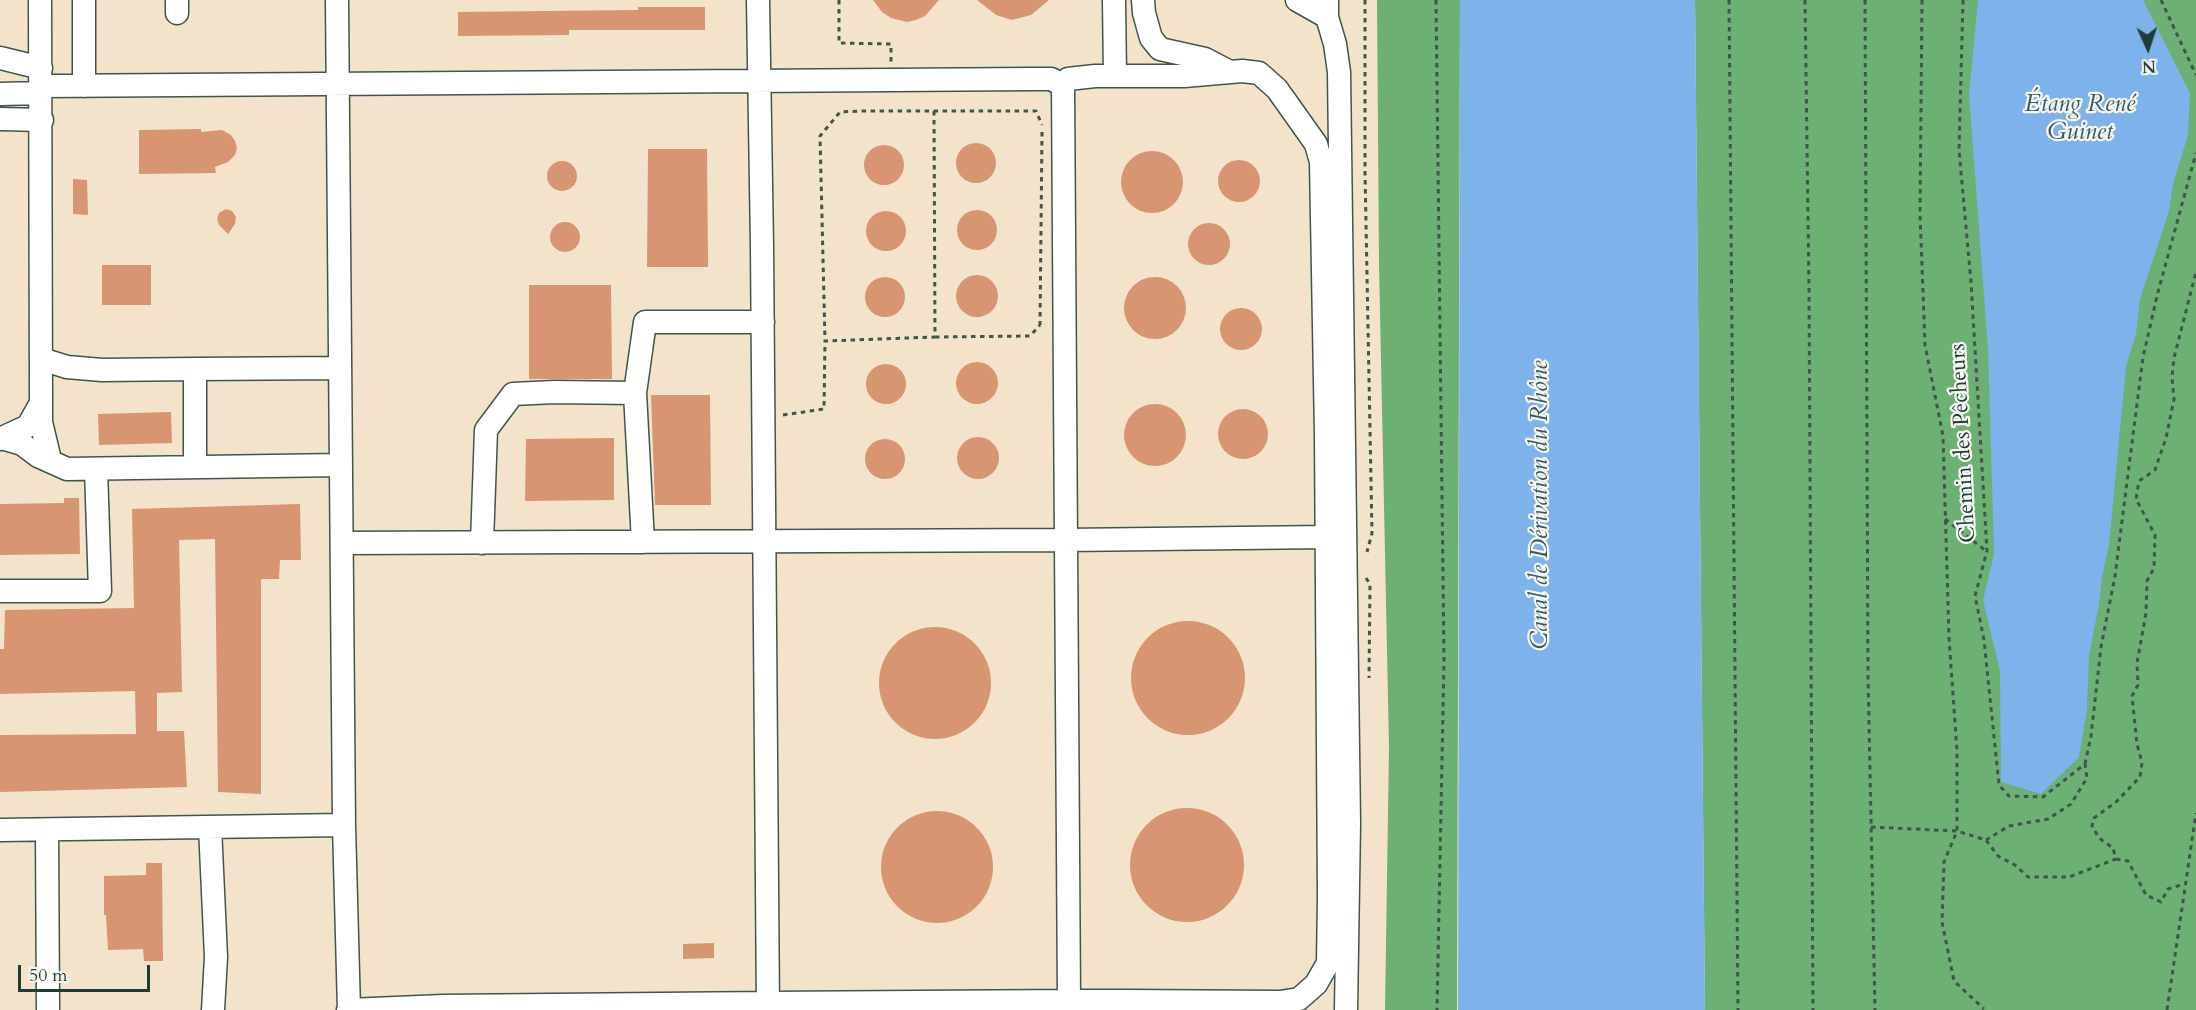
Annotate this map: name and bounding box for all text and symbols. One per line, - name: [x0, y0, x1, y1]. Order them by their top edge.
- north arrow: [2118, 18, 2178, 78]
- text: N: [2141, 55, 2156, 77]
- water label: Étang René Guinet: [2025, 91, 2135, 147]
- street label: Chemin des Pêcheurs: [1946, 343, 1982, 543]
- water label: Canal de Dérivation du Rhône: [1527, 360, 1555, 650]
- scale bar: [21, 953, 153, 991]
- text: 50 m: [29, 963, 68, 988]

